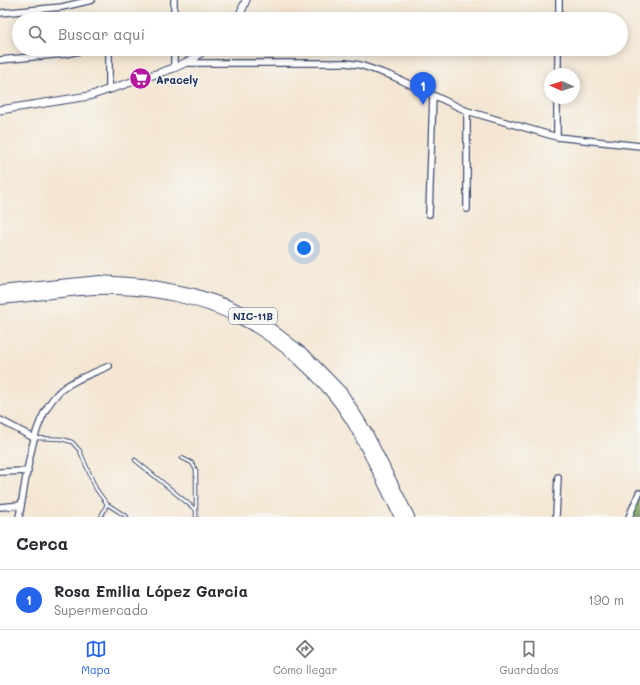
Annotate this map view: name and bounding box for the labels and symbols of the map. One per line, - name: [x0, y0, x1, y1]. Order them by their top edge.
- supermarket icon: Aracely: [128, 66, 154, 92]
- north arrow: [544, 68, 580, 104]
- place label: Aracely: [156, 72, 198, 87]
- pin: 1: [410, 72, 436, 105]
- your location: [294, 238, 314, 258]
- road number: NIC-11B: [229, 308, 277, 324]

